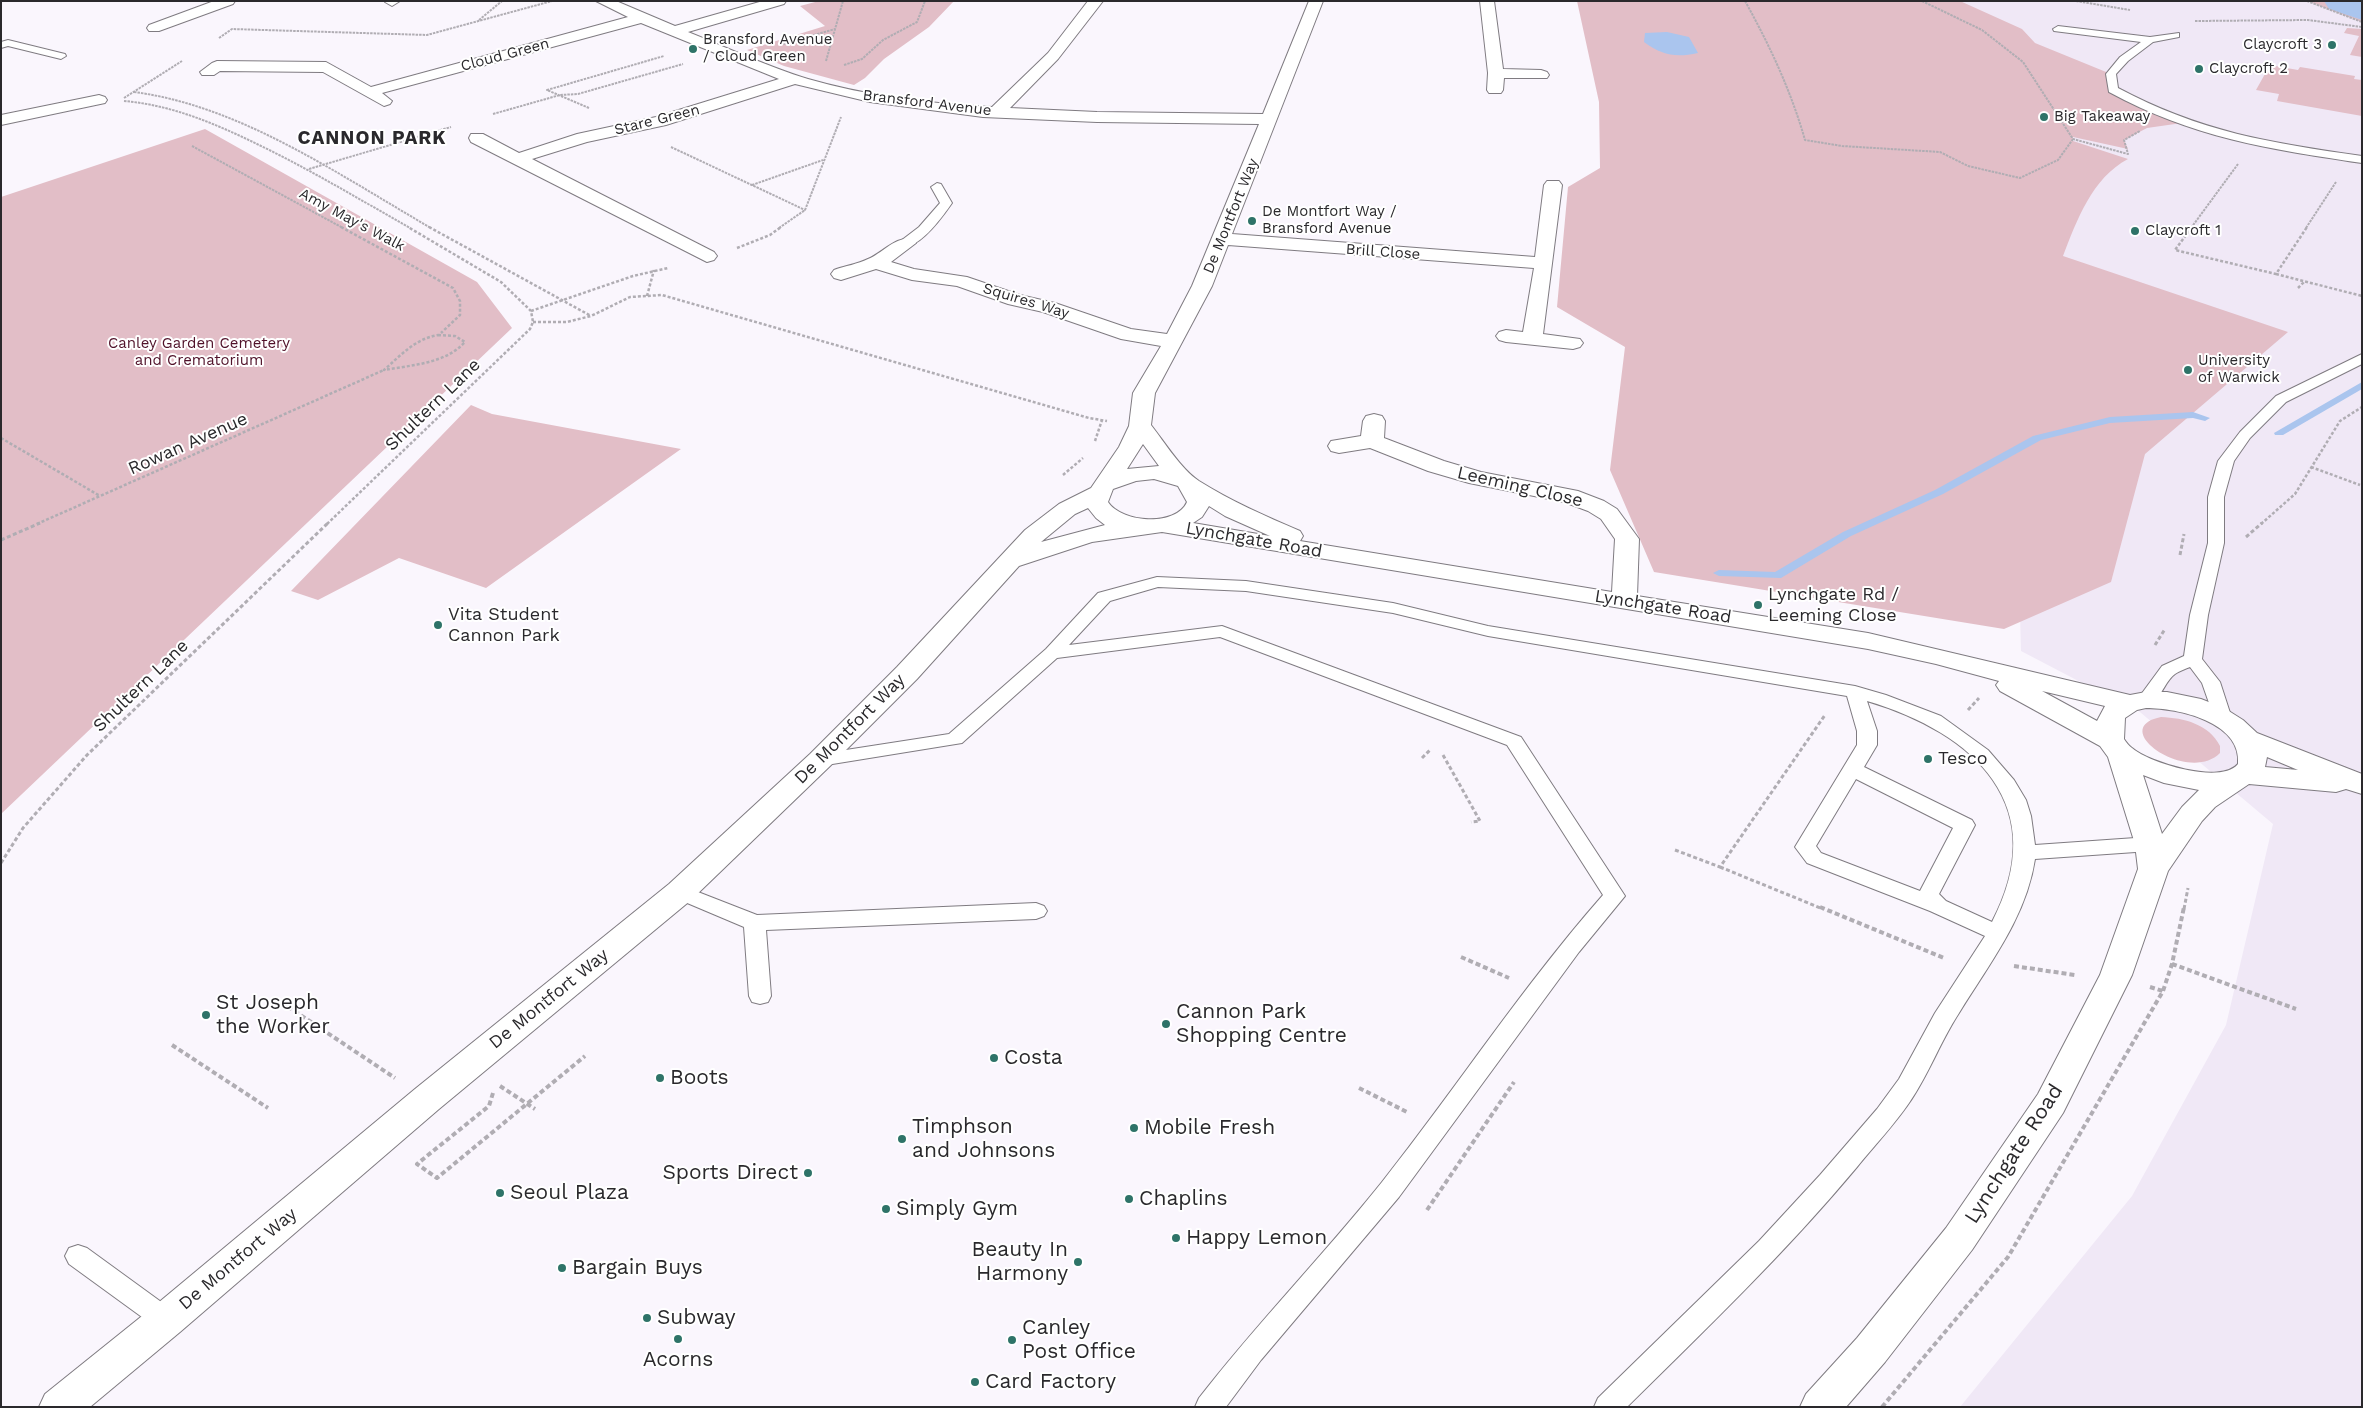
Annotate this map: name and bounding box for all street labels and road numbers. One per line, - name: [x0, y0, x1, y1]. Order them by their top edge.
- street label: Cloud Green: [459, 35, 551, 75]
- street label: Bransford Avenue: [862, 86, 992, 120]
- street label: Stare Green: [612, 101, 702, 139]
- street label: De Montfort Way: [1200, 156, 1262, 276]
- street label: Amy May's Walk: [296, 185, 408, 255]
- street label: Brill Close: [1345, 240, 1421, 264]
- street label: Squires Way: [981, 279, 1071, 323]
- street label: Shultern Lane: [381, 354, 485, 456]
- street label: Rowan Avenue: [125, 408, 251, 480]
- street label: Leeming Close: [1455, 462, 1585, 512]
- street label: Lynchgate Road: [1184, 517, 1324, 563]
- street label: Lynchgate Road: [1593, 586, 1733, 628]
- street label: Shultern Lane: [89, 635, 193, 737]
- street label: De Montfort Way: [790, 669, 910, 789]
- street label: De Montfort Way: [485, 944, 613, 1054]
- street label: Lynchgate Road: [1960, 1080, 2068, 1228]
- street label: De Montfort Way: [175, 1203, 301, 1315]

